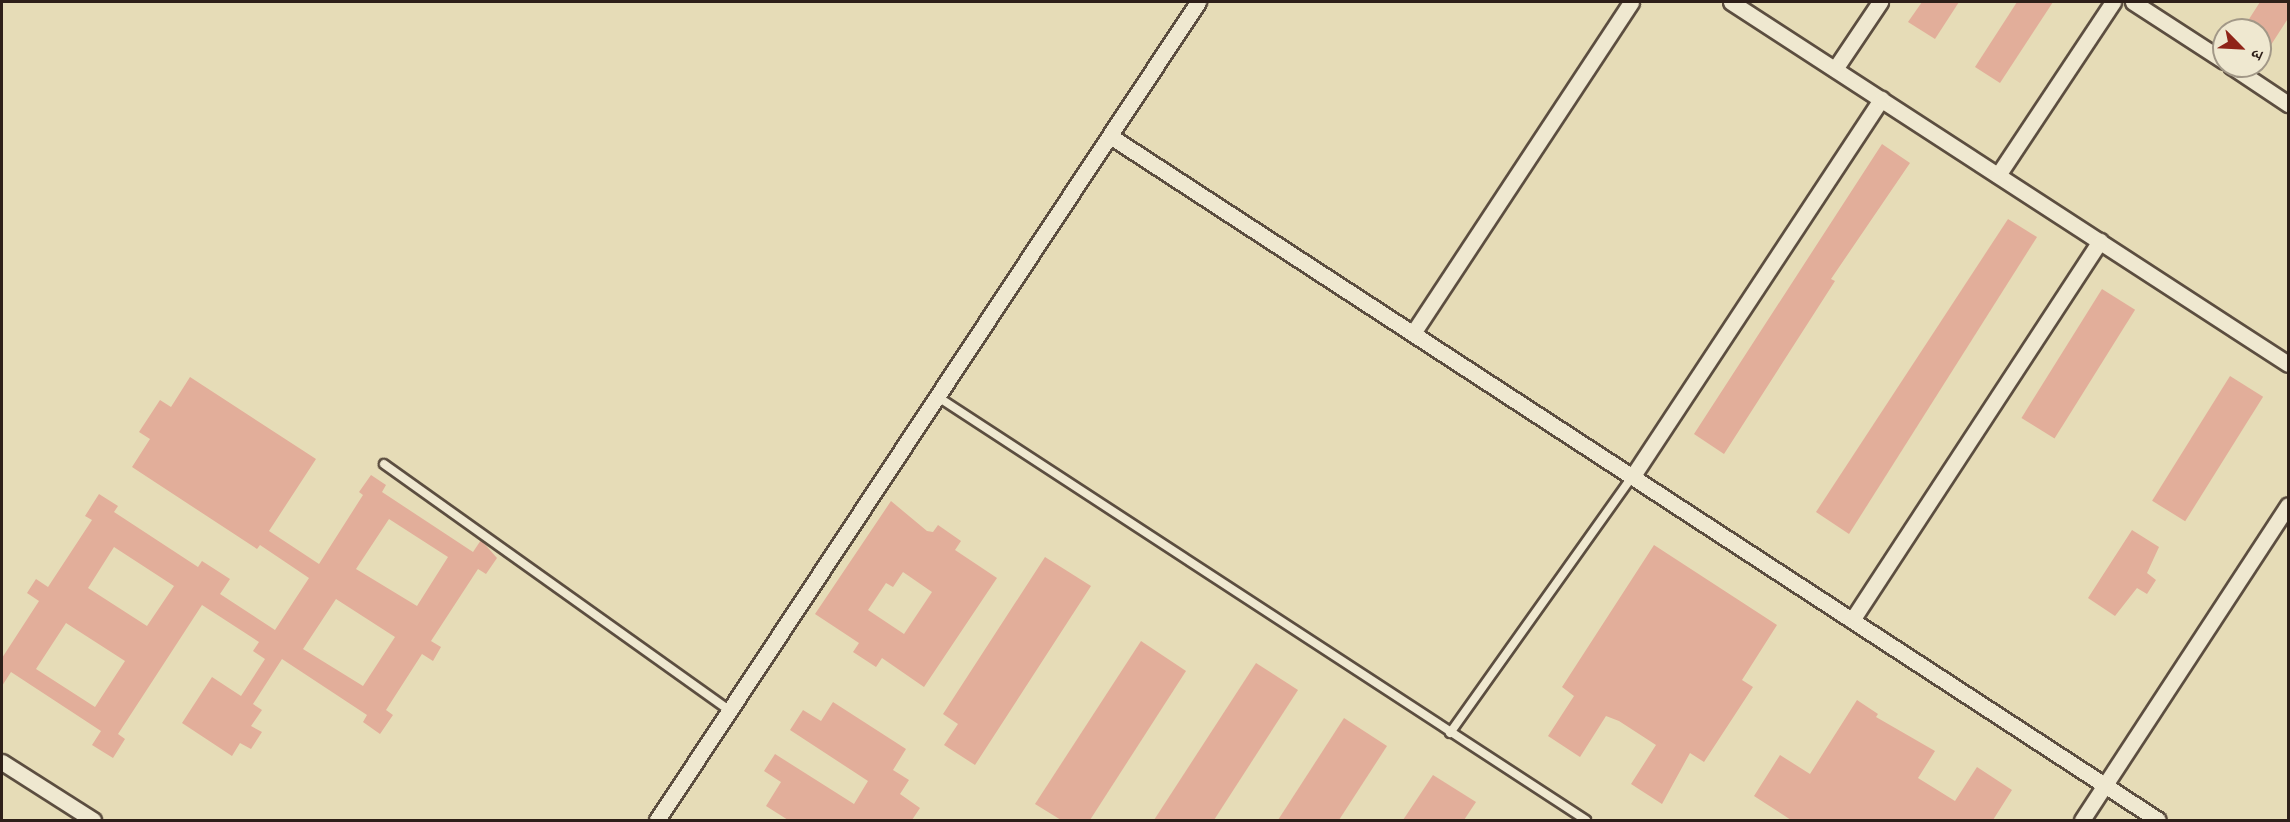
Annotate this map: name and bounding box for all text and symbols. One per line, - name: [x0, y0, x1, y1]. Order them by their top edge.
- north arrow: [2212, 18, 2272, 78]
- text: उ: [2247, 47, 2267, 62]

